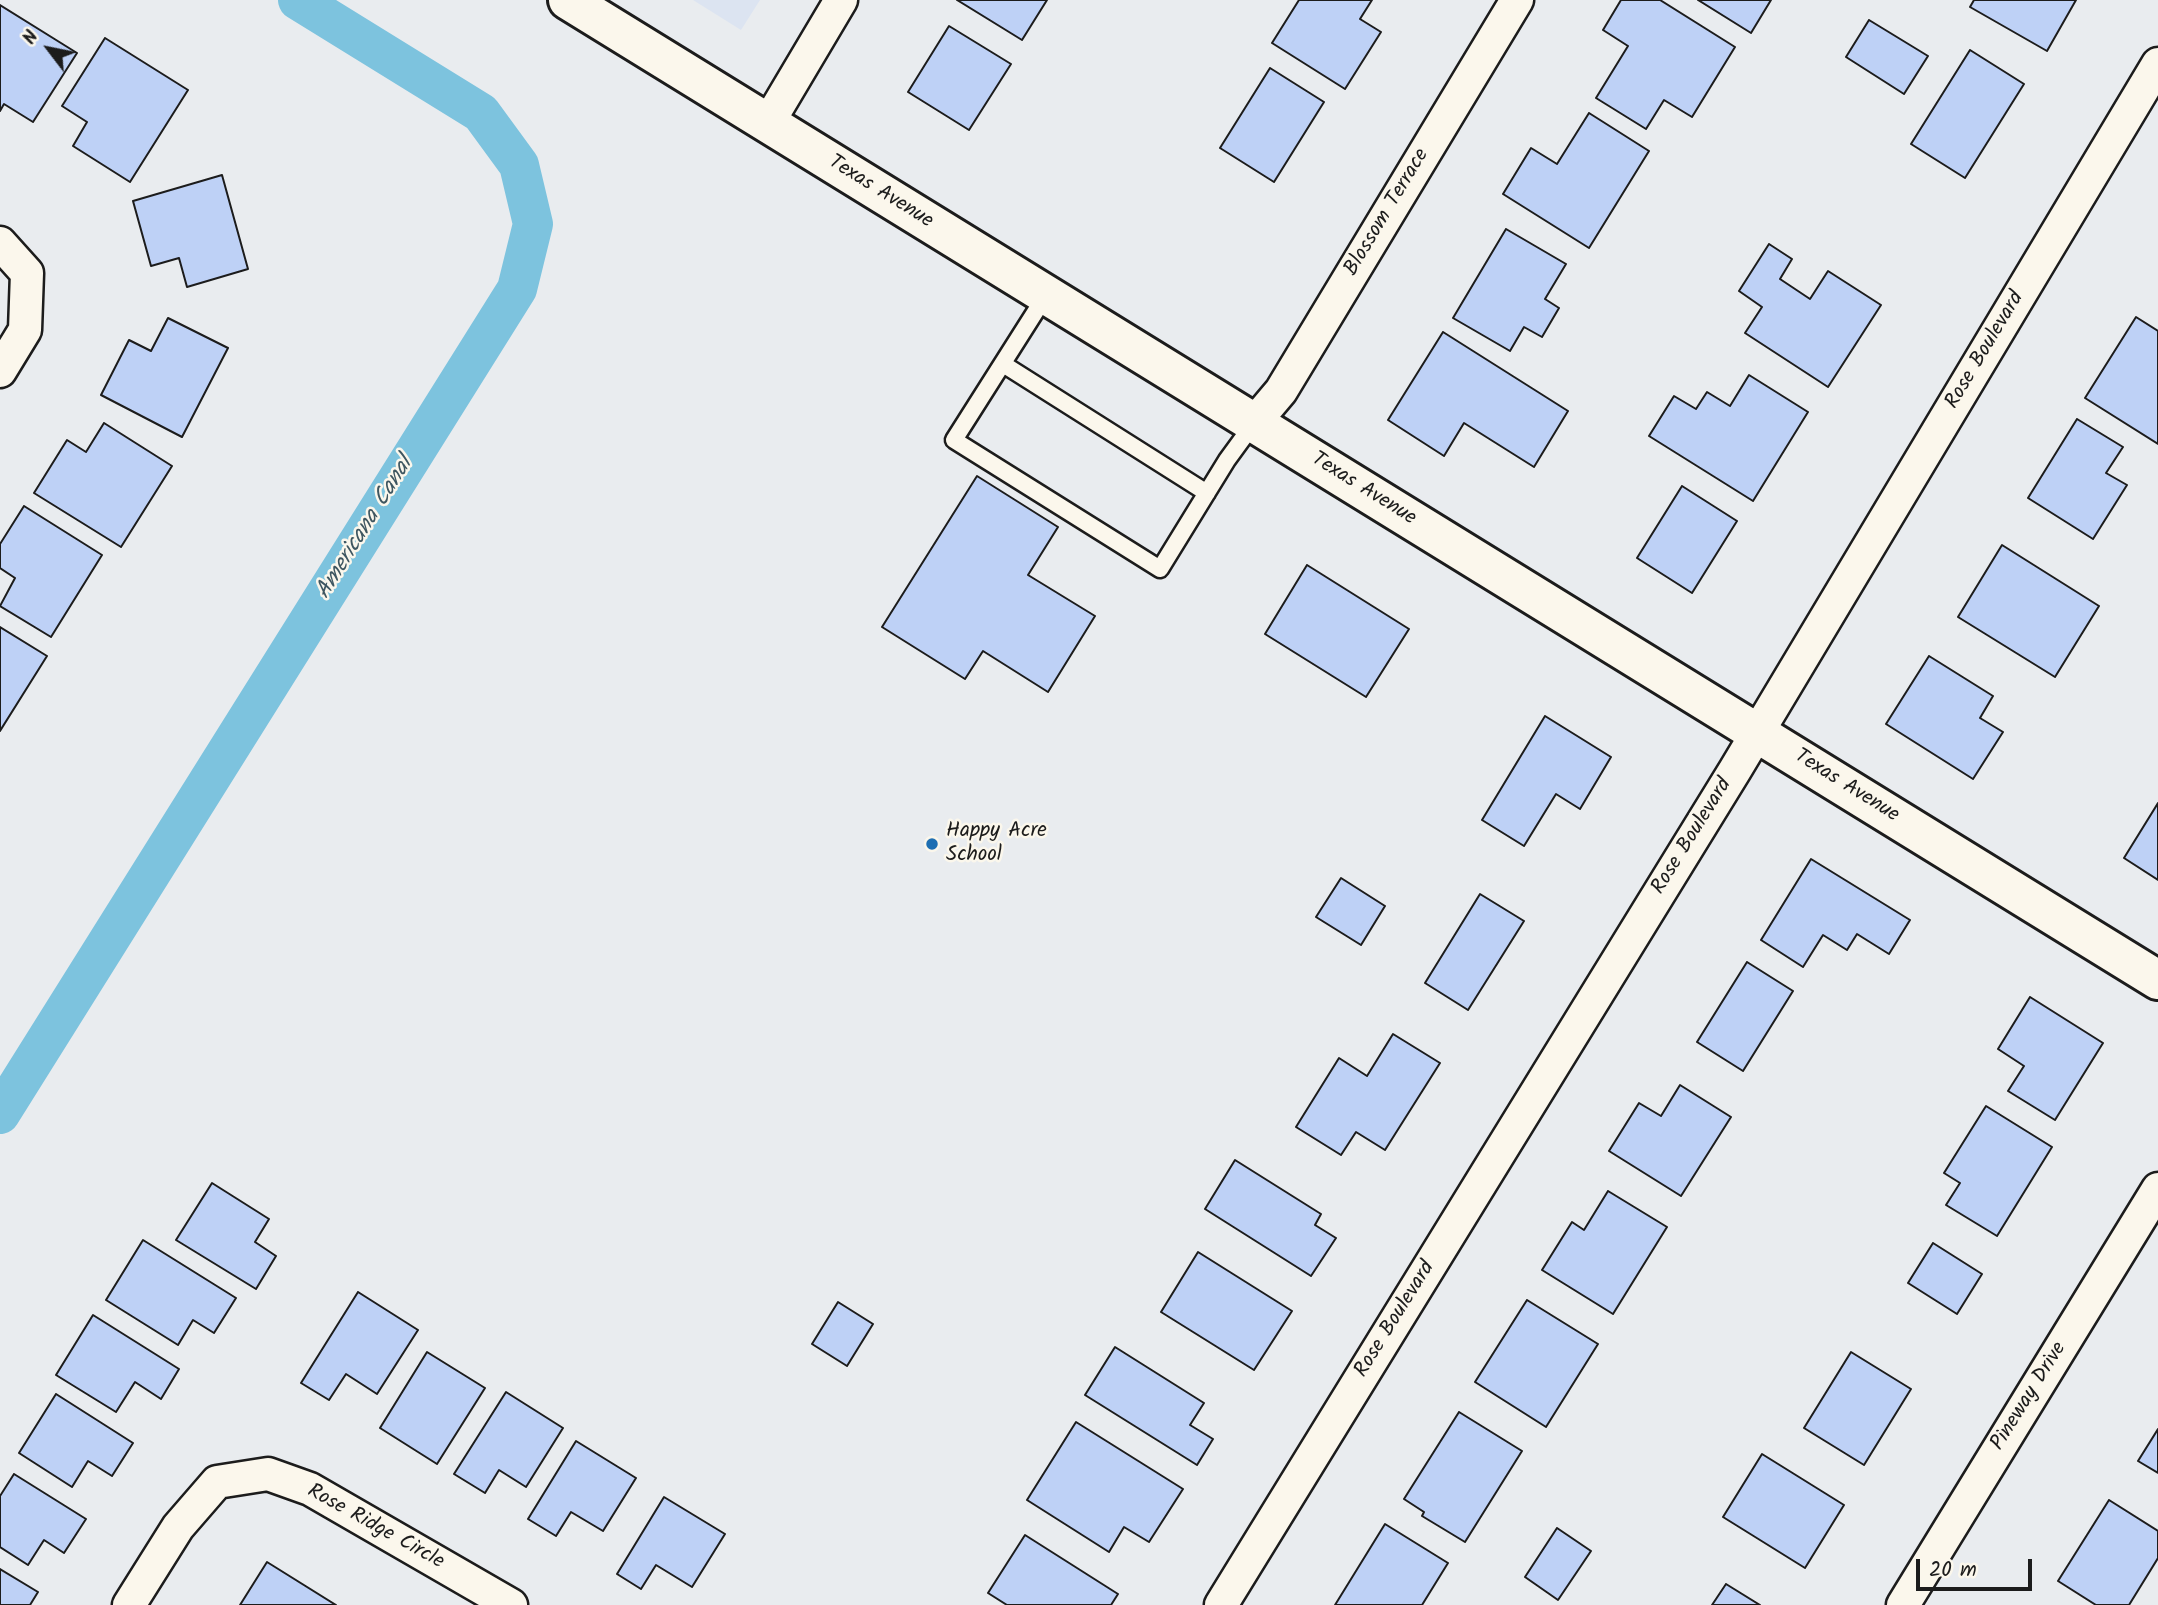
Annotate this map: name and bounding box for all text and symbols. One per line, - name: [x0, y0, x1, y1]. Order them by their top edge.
- north arrow: [14, 14, 84, 84]
- text: N: [15, 25, 47, 51]
- street label: Blossom Terrace: [1340, 145, 1436, 281]
- street label: Texas Avenue: [823, 151, 937, 235]
- street label: Rose Boulevard: [1941, 288, 2031, 414]
- street label: Texas Avenue: [1306, 448, 1420, 532]
- water label: Americana Canal: [311, 453, 421, 605]
- street label: Texas Avenue: [1789, 745, 1903, 829]
- street label: Rose Boulevard: [1647, 774, 1739, 900]
- place label: Happy Acre School: [946, 819, 1047, 869]
- marker: Happy Acre School: [924, 836, 940, 852]
- street label: Rose Boulevard: [1350, 1257, 1442, 1383]
- street label: Pineway Drive: [1987, 1338, 2073, 1456]
- street label: Rose Ridge Circle: [302, 1480, 448, 1576]
- scale bar: [1920, 1546, 2036, 1590]
- text: 20 m: [1929, 1554, 1977, 1587]

